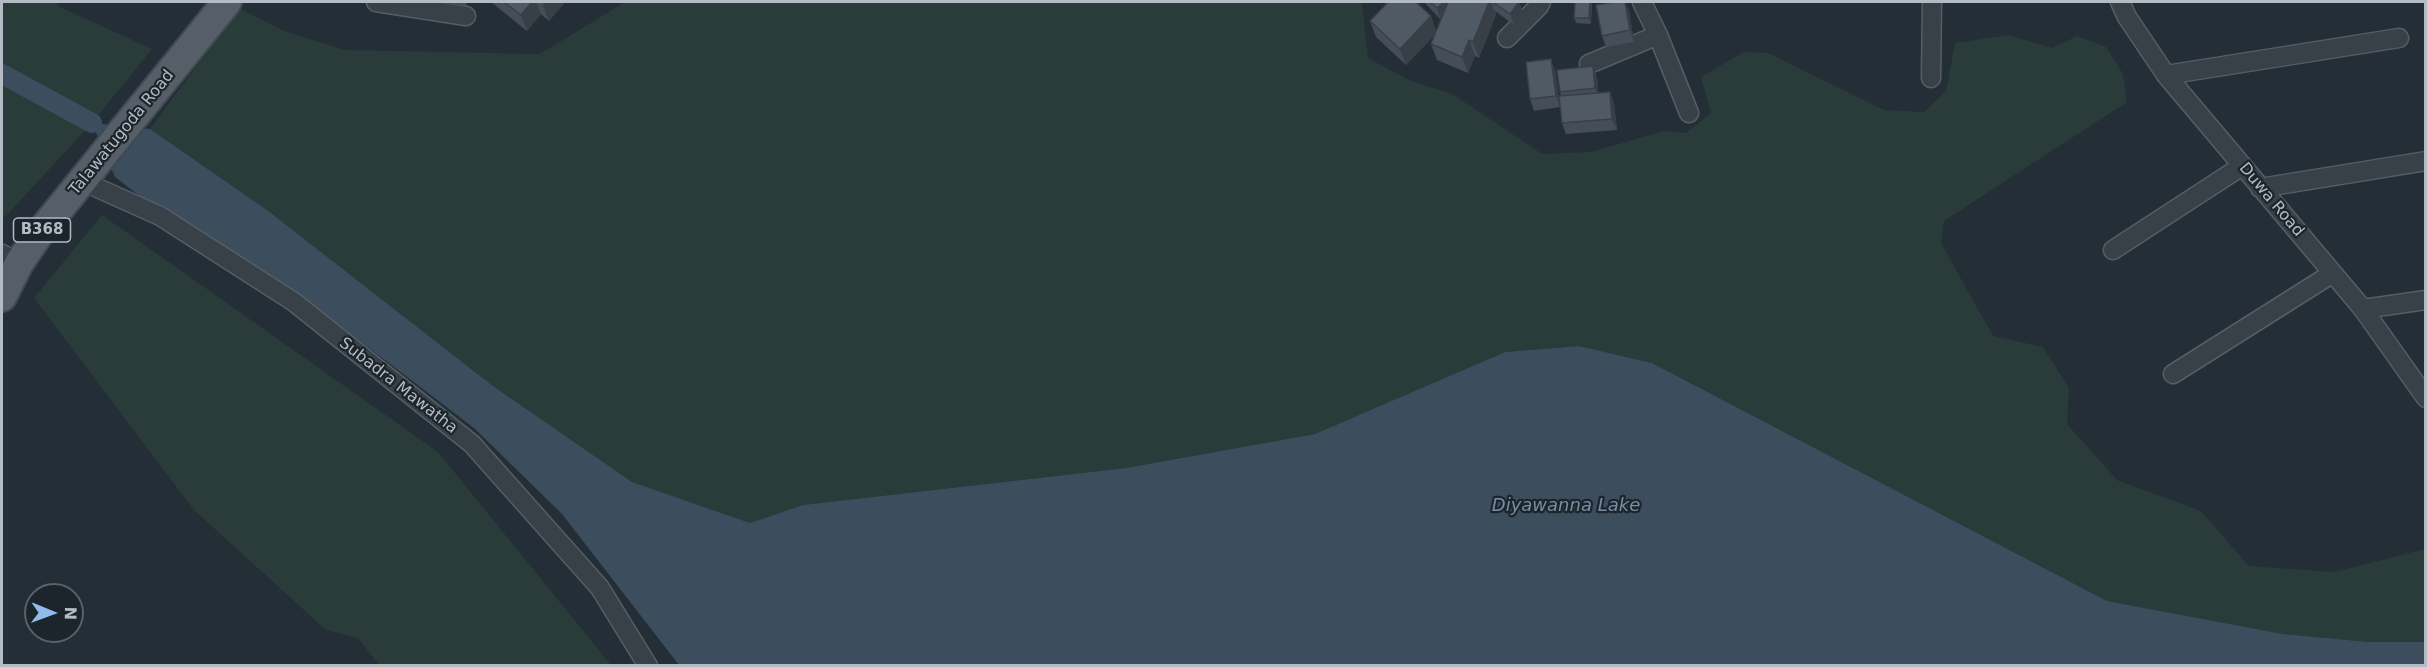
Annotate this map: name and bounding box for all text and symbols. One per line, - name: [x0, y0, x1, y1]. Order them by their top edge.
- street label: Talawatugoda Road: [66, 66, 178, 200]
- street label: Duwa Road: [2235, 159, 2307, 241]
- road number: B368: [14, 218, 70, 242]
- street label: Subadra Mawatha: [335, 334, 461, 438]
- water label: Diyawanna Lake: [1492, 495, 1640, 517]
- north arrow: [24, 583, 84, 643]
- text: N: [61, 606, 80, 620]

